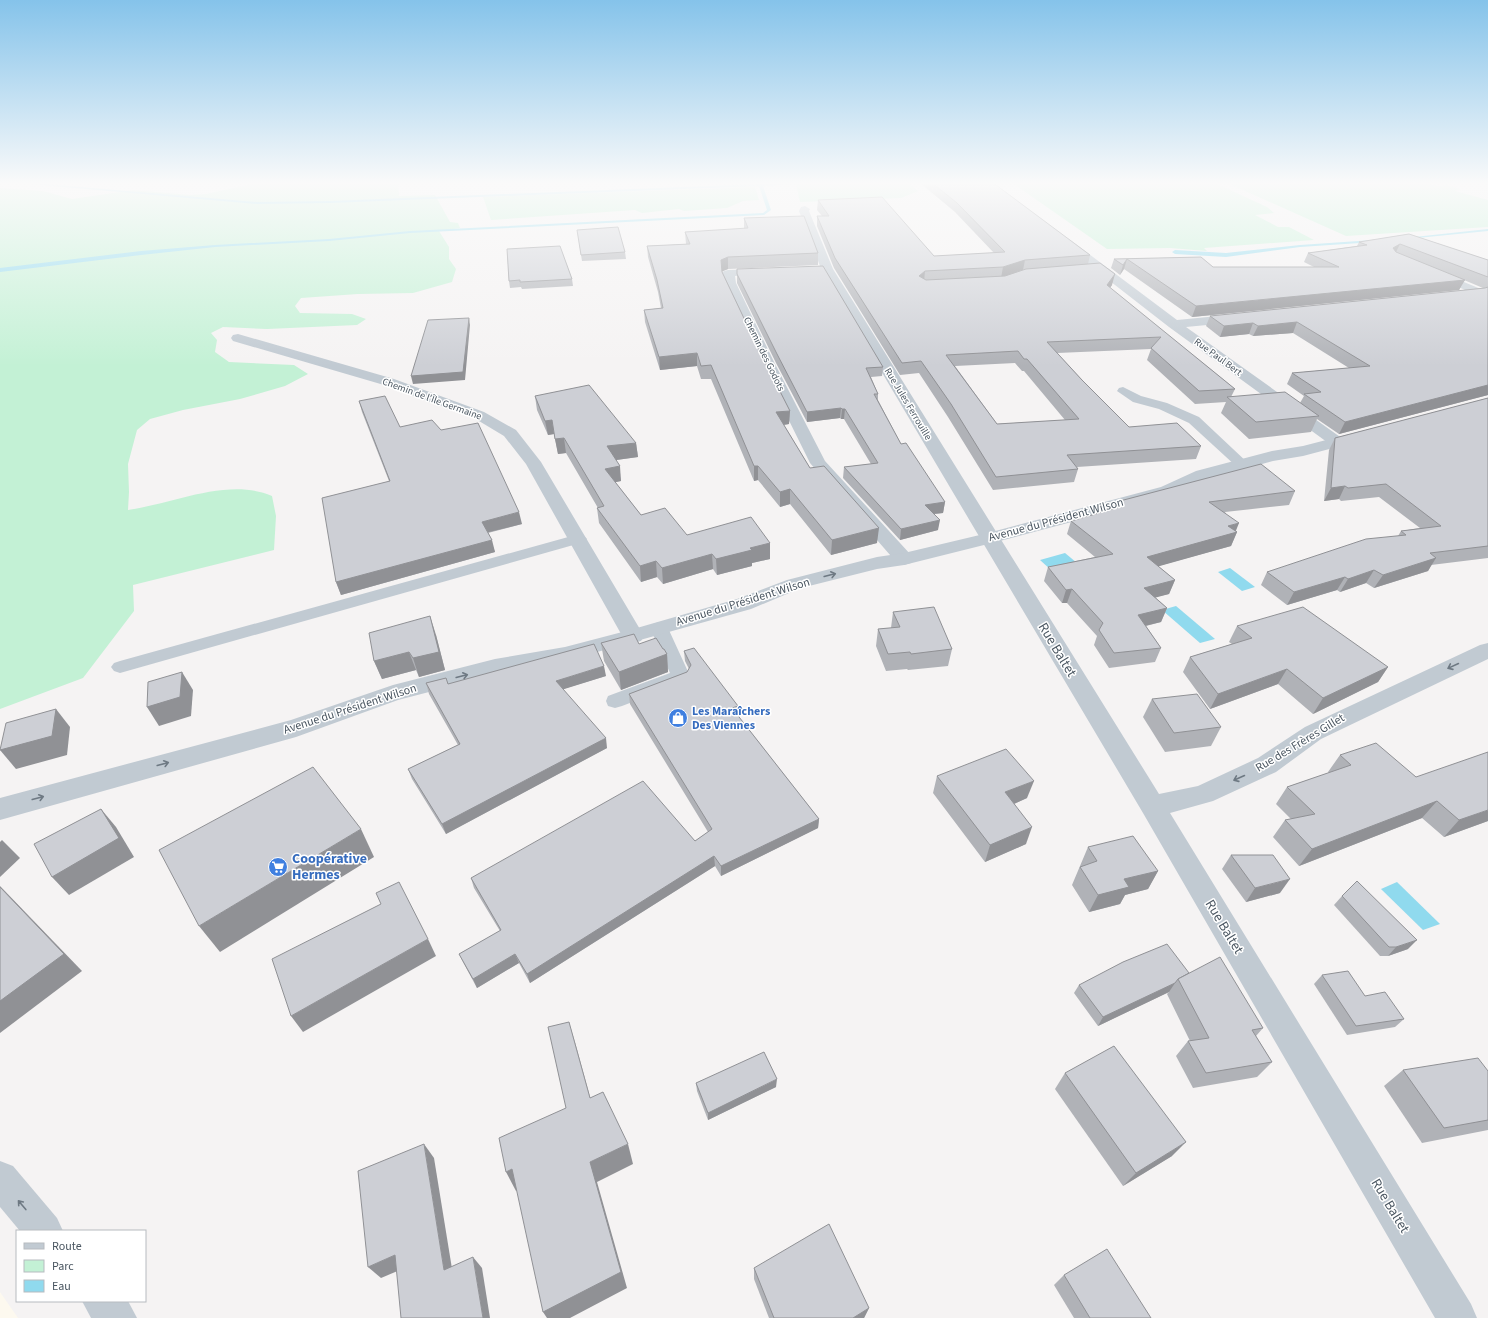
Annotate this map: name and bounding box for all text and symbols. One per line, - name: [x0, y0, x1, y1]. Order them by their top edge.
- street label: Chemin des Godots: [740, 315, 788, 393]
- street label: Rue Paul Bert: [1191, 335, 1245, 379]
- street label: Rue Jules Ferrouille: [881, 365, 935, 443]
- street label: Chemin de l'Île Germaine: [380, 374, 484, 424]
- street label: Avenue du Président Wilson: [987, 494, 1125, 546]
- one-way arrow: [823, 571, 836, 579]
- street label: Avenue du Président Wilson: [674, 574, 812, 630]
- street label: Rue Baltet: [1033, 619, 1081, 681]
- one-way arrow: [1447, 663, 1459, 670]
- one-way arrow: [455, 671, 468, 679]
- street label: Avenue du Président Wilson: [281, 679, 419, 739]
- place label: Les Maraîchers Des Viennes: [692, 703, 770, 734]
- shop icon: Les Maraîchers Des Viennes: [667, 707, 689, 729]
- street label: Rue des Frères Gillet: [1252, 710, 1348, 776]
- one-way arrow: [156, 760, 169, 767]
- one-way arrow: [1233, 775, 1245, 782]
- one-way arrow: [31, 794, 44, 802]
- place label: Coopérative Hermes: [292, 849, 367, 885]
- supermarket icon: Coopérative Hermes: [267, 856, 289, 878]
- street label: Rue Baltet: [1200, 896, 1248, 958]
- street label: Rue Baltet: [1366, 1175, 1414, 1237]
- one-way arrow: [17, 1200, 26, 1210]
- legend: [16, 1230, 146, 1302]
- text: Route: [52, 1238, 82, 1255]
- text: Parc: [52, 1258, 74, 1275]
- text: Eau: [52, 1278, 71, 1295]

